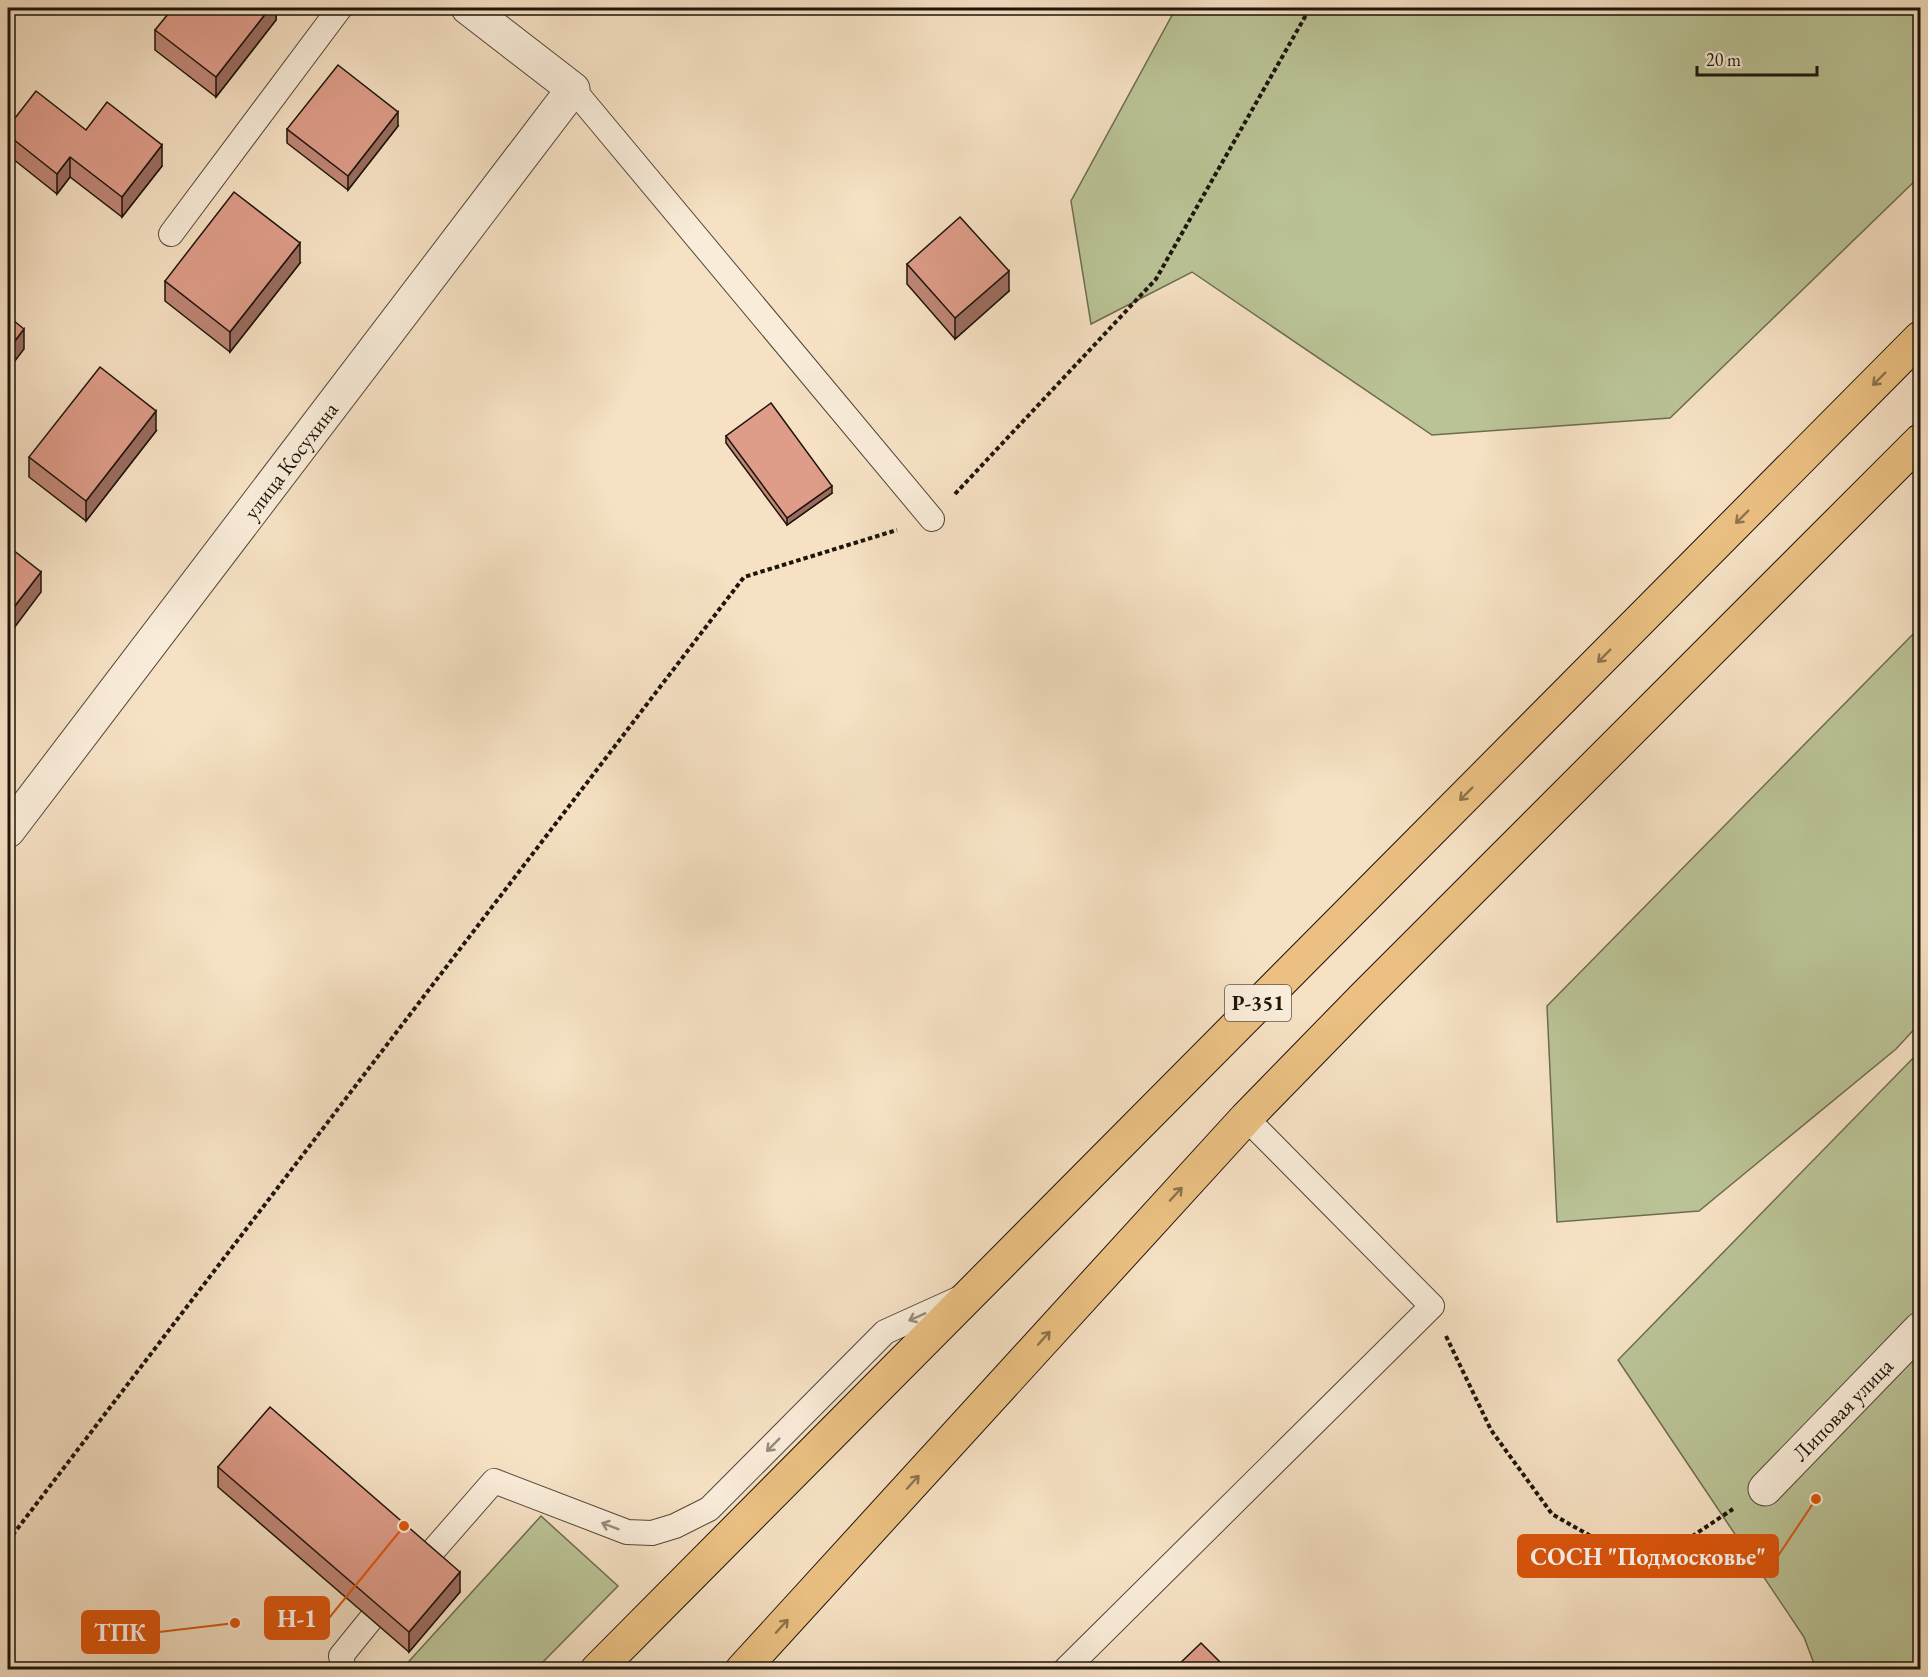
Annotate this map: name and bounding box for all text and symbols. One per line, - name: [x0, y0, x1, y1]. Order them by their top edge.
- scale bar: [1697, 39, 1817, 77]
- text: 20 m: [1706, 48, 1741, 71]
- one-way arrow: [1872, 372, 1887, 387]
- street label: улица Косухина: [237, 396, 345, 525]
- one-way arrow: [1734, 510, 1749, 525]
- one-way arrow: [1597, 648, 1611, 663]
- one-way arrow: [1459, 786, 1474, 801]
- road number: Р-351: [1225, 985, 1291, 1021]
- one-way arrow: [1168, 1187, 1182, 1202]
- one-way arrow: [909, 1312, 927, 1324]
- one-way arrow: [1037, 1331, 1051, 1346]
- street label: Липовая улица: [1786, 1352, 1899, 1467]
- one-way arrow: [765, 1438, 780, 1453]
- one-way arrow: [906, 1475, 920, 1490]
- one-way arrow: [601, 1520, 620, 1531]
- callout: СОСН "Подмосковье": [1518, 1535, 1778, 1577]
- text: СОСН "Подмосковье": [1530, 1541, 1766, 1572]
- callout: Н-1: [265, 1597, 329, 1639]
- text: Н-1: [277, 1603, 317, 1634]
- callout: ТПК: [82, 1611, 159, 1653]
- text: ТПК: [94, 1617, 147, 1648]
- one-way arrow: [775, 1619, 789, 1634]

